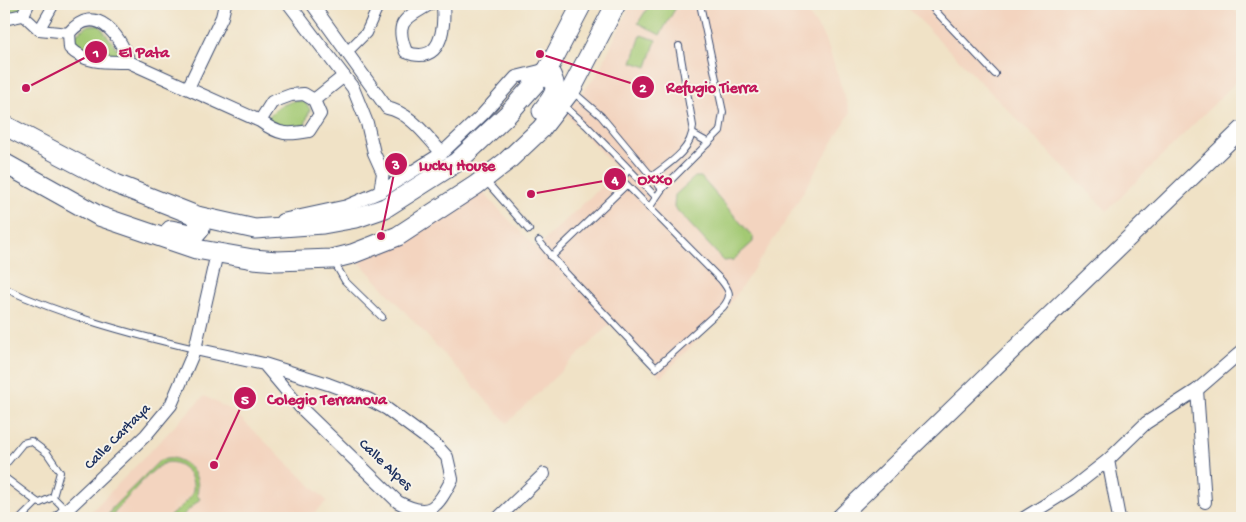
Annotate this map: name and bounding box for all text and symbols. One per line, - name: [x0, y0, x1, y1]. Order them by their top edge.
- callout: El Pata: [84, 36, 179, 67]
- text: 1: [92, 45, 99, 63]
- text: El Pata: [119, 45, 170, 64]
- callout: Refugio Tierra: [631, 71, 767, 102]
- text: Refugio Tierra: [665, 79, 759, 99]
- text: 2: [639, 80, 647, 98]
- callout: Lucky House: [383, 149, 505, 180]
- text: 3: [391, 157, 400, 175]
- text: Lucky House: [419, 158, 496, 177]
- callout: Oxxo: [602, 163, 682, 194]
- text: 4: [610, 172, 619, 190]
- text: Oxxo: [638, 172, 673, 191]
- callout: Colegio Terranova: [232, 383, 397, 414]
- text: 5: [241, 392, 249, 410]
- text: Colegio Terranova: [266, 392, 388, 411]
- street label: Calle Cartaya: [81, 400, 155, 474]
- street label: Calle Alpes: [354, 436, 416, 495]

